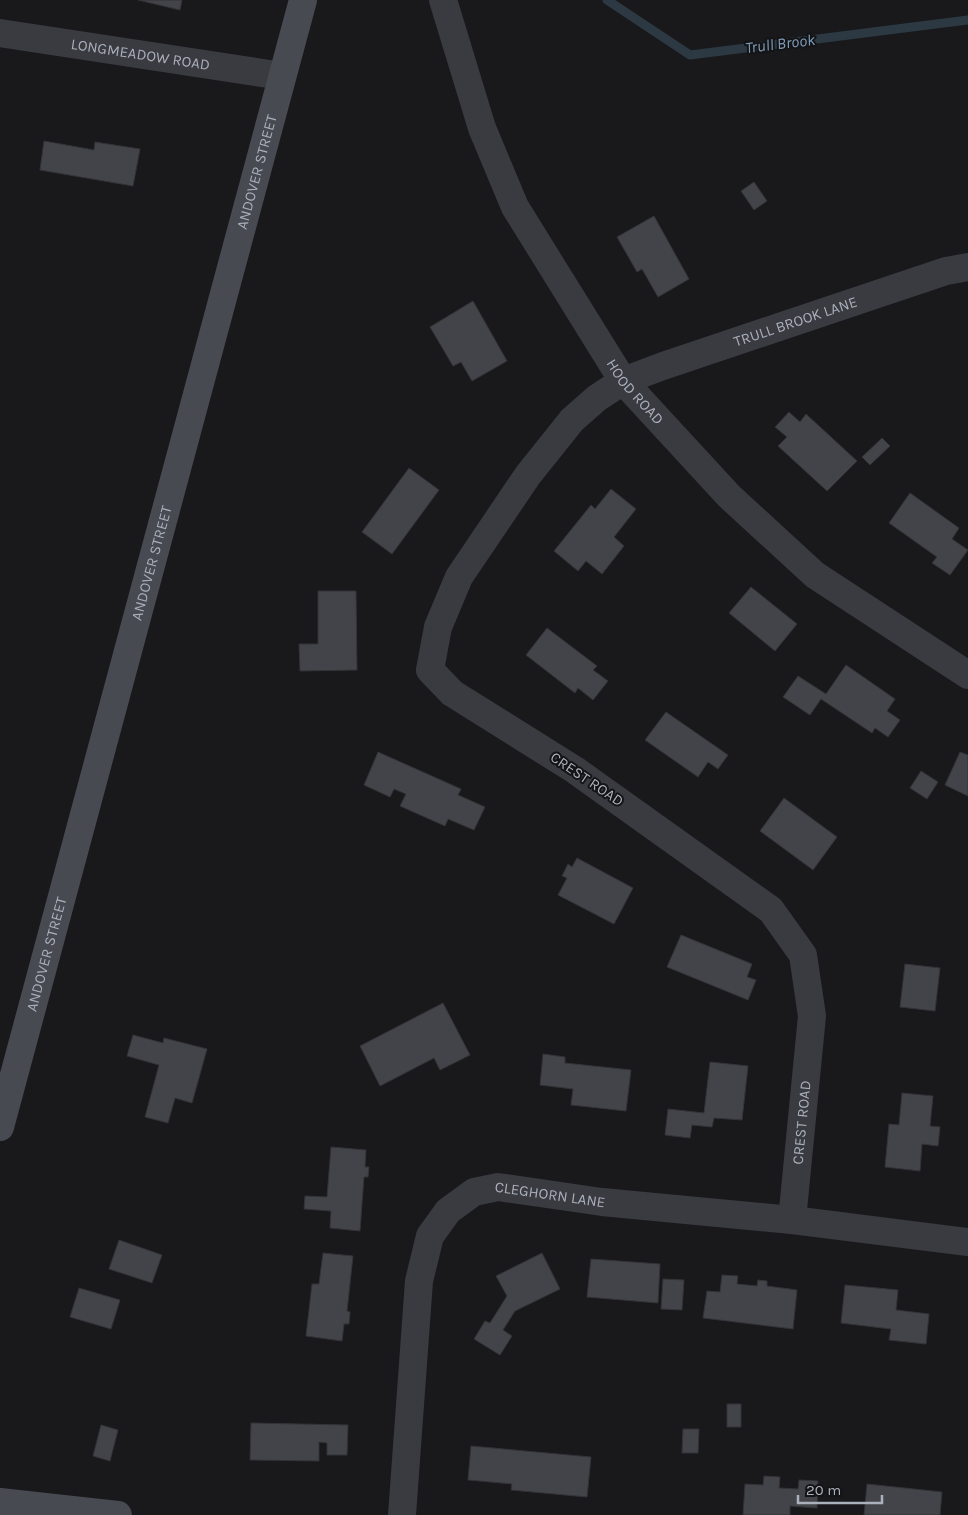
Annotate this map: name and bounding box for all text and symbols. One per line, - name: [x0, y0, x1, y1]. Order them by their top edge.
- water label: Trull Brook: [744, 30, 817, 57]
- street label: LONGMEADOW ROAD: [70, 35, 211, 74]
- street label: ANDOVER STREET: [233, 112, 281, 231]
- street label: TRULL BROOK LANE: [731, 292, 859, 351]
- street label: HOOD ROAD: [603, 356, 668, 428]
- street label: ANDOVER STREET: [128, 503, 176, 622]
- street label: CREST ROAD: [547, 748, 627, 810]
- street label: ANDOVER STREET: [22, 894, 71, 1014]
- street label: CREST ROAD: [788, 1080, 815, 1165]
- street label: CLEGHORN LANE: [494, 1178, 606, 1211]
- scale bar: [798, 1472, 882, 1504]
- text: 20 m: [806, 1481, 841, 1499]

